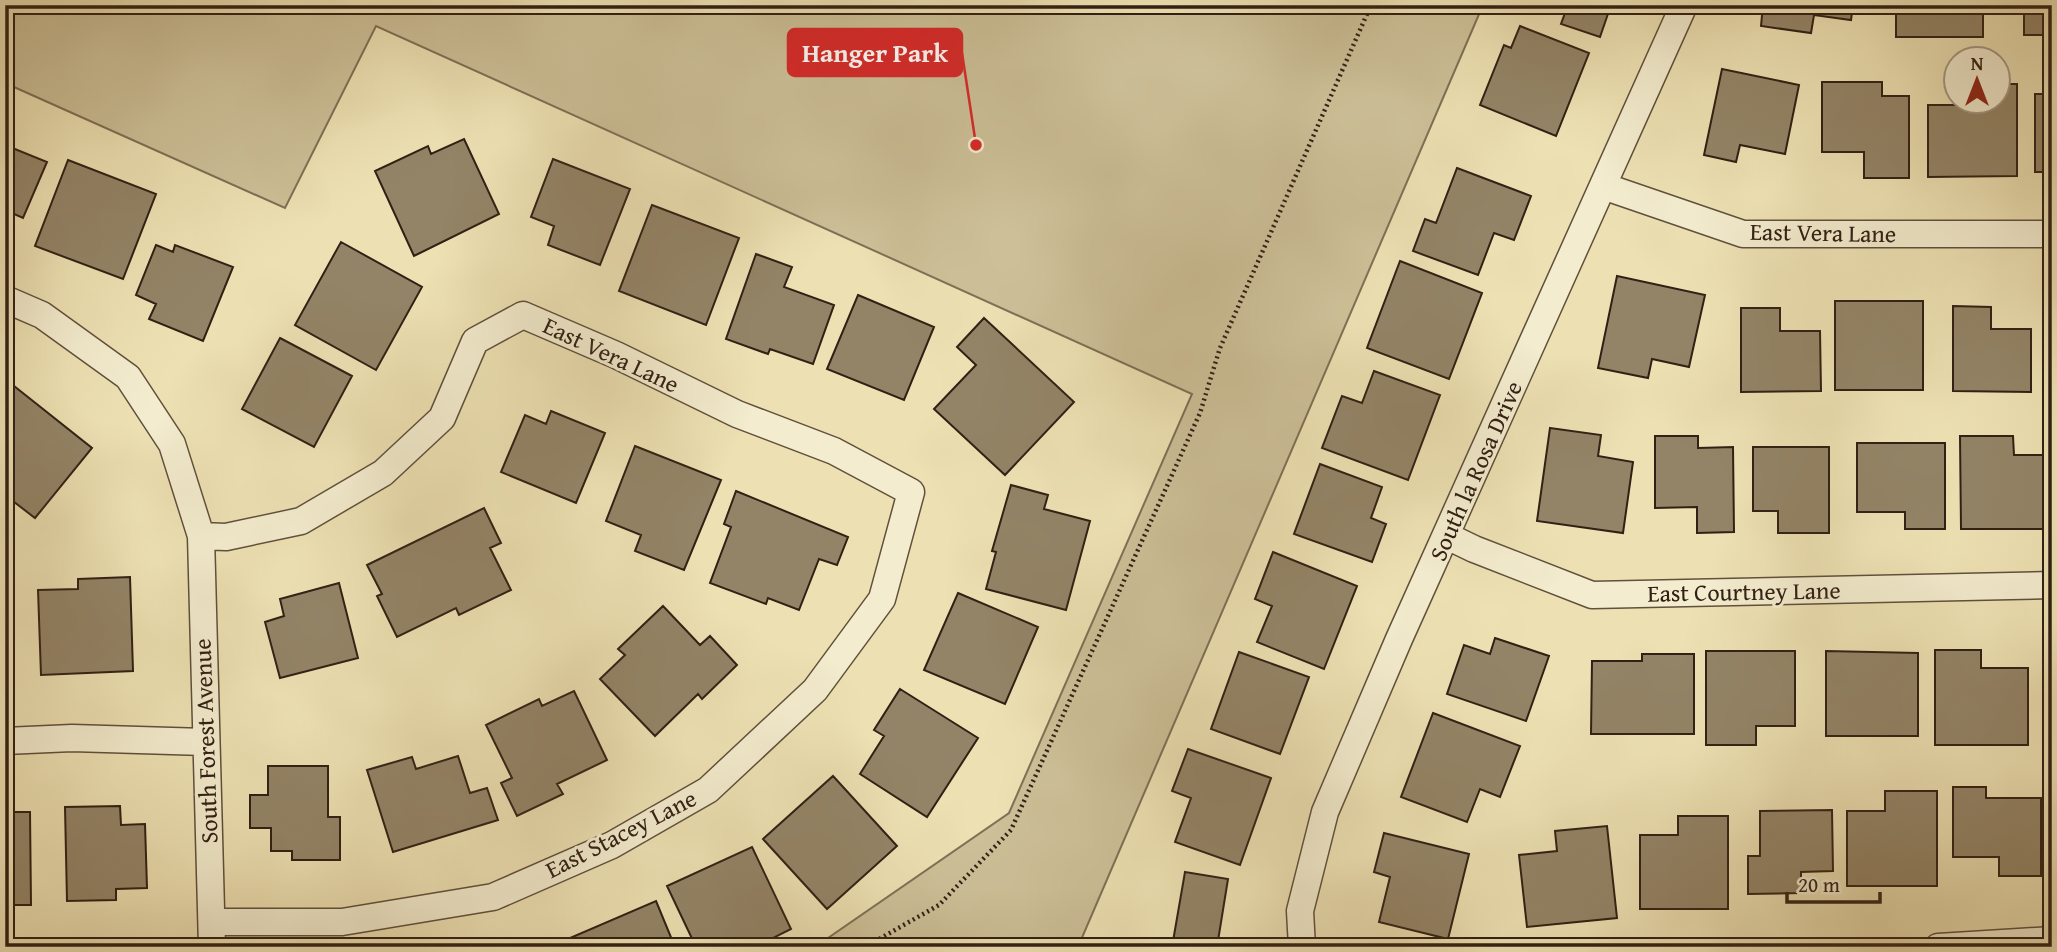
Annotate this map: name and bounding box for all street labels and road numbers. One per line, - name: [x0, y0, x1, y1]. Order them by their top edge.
- street label: East Vera Lane: [1750, 214, 1896, 251]
- street label: East Vera Lane: [537, 308, 685, 401]
- street label: South la Rosa Drive: [1420, 375, 1531, 566]
- street label: East Courtney Lane: [1647, 572, 1841, 611]
- street label: South Forest Avenue: [184, 638, 227, 844]
- street label: East Stacey Lane: [539, 780, 702, 887]

